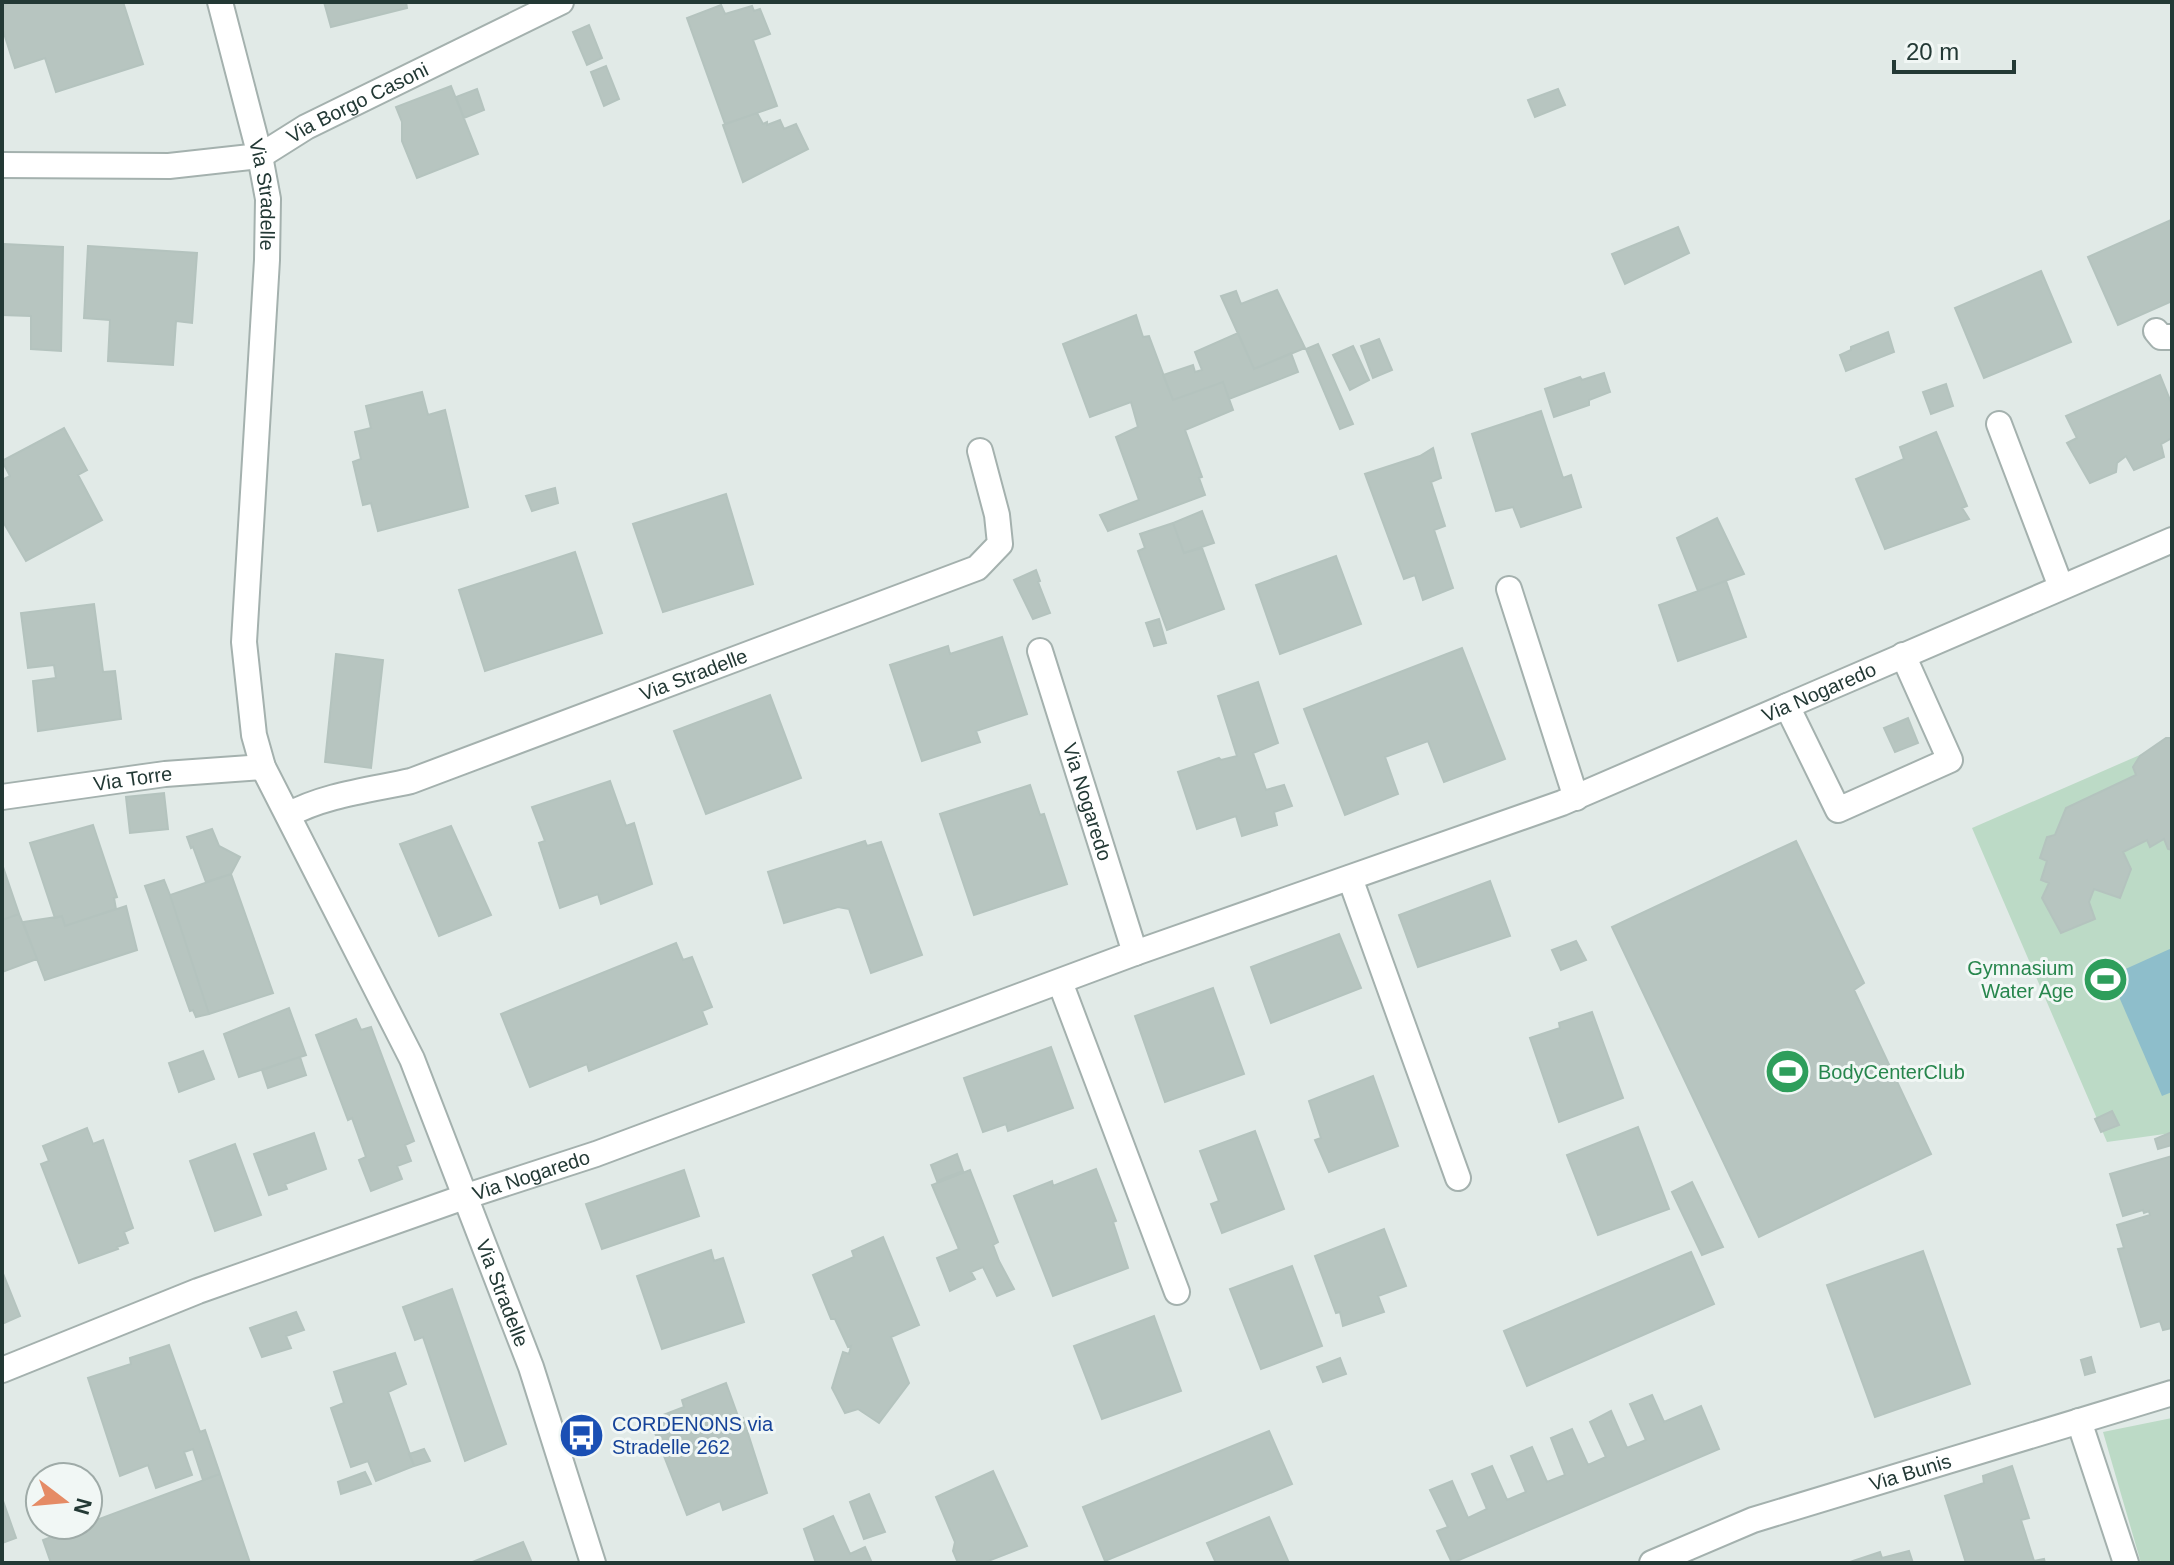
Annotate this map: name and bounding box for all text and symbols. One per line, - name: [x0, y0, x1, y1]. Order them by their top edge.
- scale bar: [1894, 24, 2014, 74]
- text: 20 m: [1906, 38, 1959, 65]
- street label: Via Borgo Casoni: [283, 58, 432, 147]
- street label: Via Stradelle: [245, 136, 279, 251]
- street label: Via Stradelle: [637, 644, 750, 705]
- street label: Via Nogaredo: [1759, 658, 1879, 726]
- street label: Via Nogaredo: [1059, 740, 1116, 863]
- street label: Via Torre: [92, 763, 173, 795]
- sports icon: Gymnasium Water Age: [2081, 956, 2129, 1004]
- place label: Gymnasium Water Age: [1967, 957, 2074, 1002]
- sports icon: BodyCenterClub: [1763, 1048, 1811, 1096]
- place label: BodyCenterClub: [1818, 1061, 1965, 1083]
- street label: Via Nogaredo: [470, 1146, 592, 1204]
- street label: Via Stradelle: [472, 1236, 533, 1350]
- bus stop icon: CORDENONS via Stradelle 262: [557, 1412, 605, 1460]
- place label: CORDENONS via Stradelle 262: [612, 1413, 774, 1458]
- street label: Via Bunis: [1867, 1450, 1954, 1495]
- north arrow: [24, 1461, 104, 1541]
- text: N: [69, 1495, 97, 1517]

